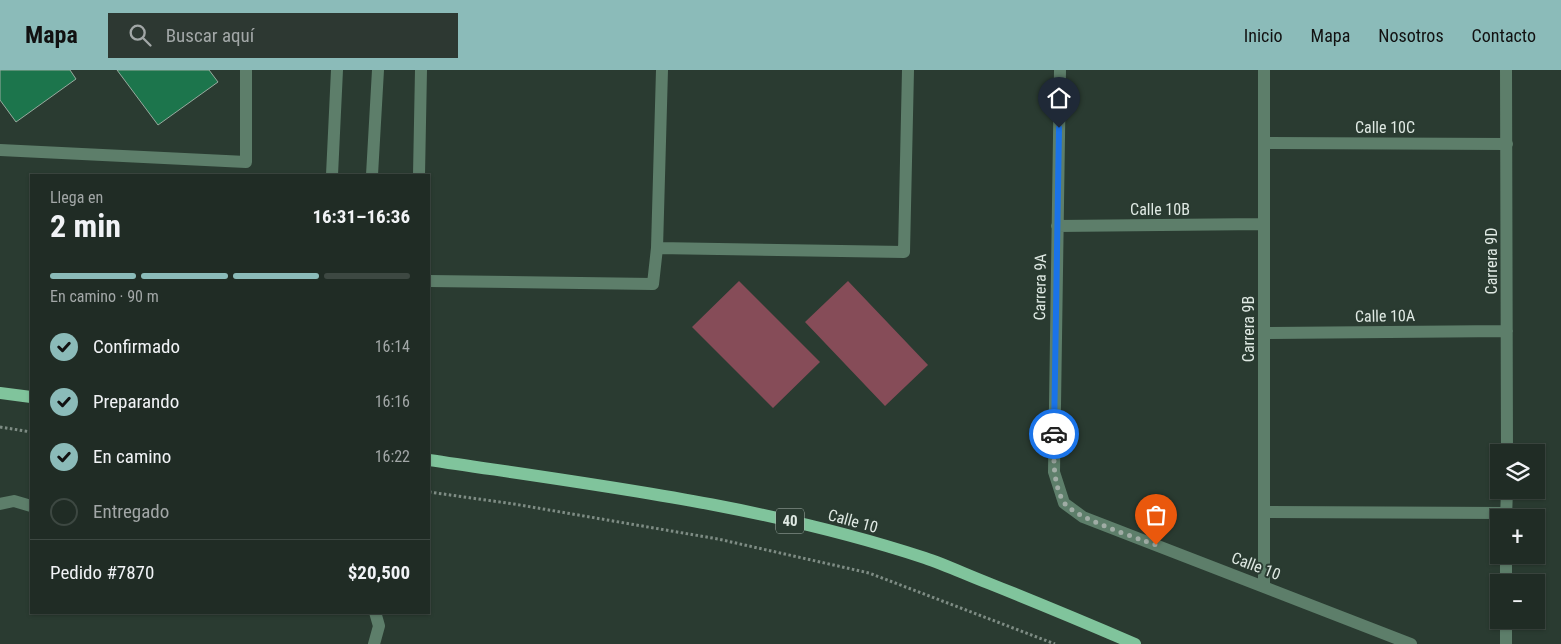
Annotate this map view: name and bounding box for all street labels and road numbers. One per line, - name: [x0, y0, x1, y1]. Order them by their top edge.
- street label: Calle 10C: [1355, 118, 1415, 137]
- street label: Calle 10B: [1130, 200, 1190, 219]
- street label: Carrera 9D: [1482, 228, 1501, 294]
- street label: Carrera 9A: [1030, 253, 1050, 321]
- street label: Carrera 9B: [1239, 296, 1258, 362]
- street label: Calle 10A: [1355, 306, 1415, 326]
- street label: Calle 10: [826, 505, 880, 537]
- road number: 40: [776, 508, 804, 534]
- street label: Calle 10: [1229, 548, 1283, 584]

